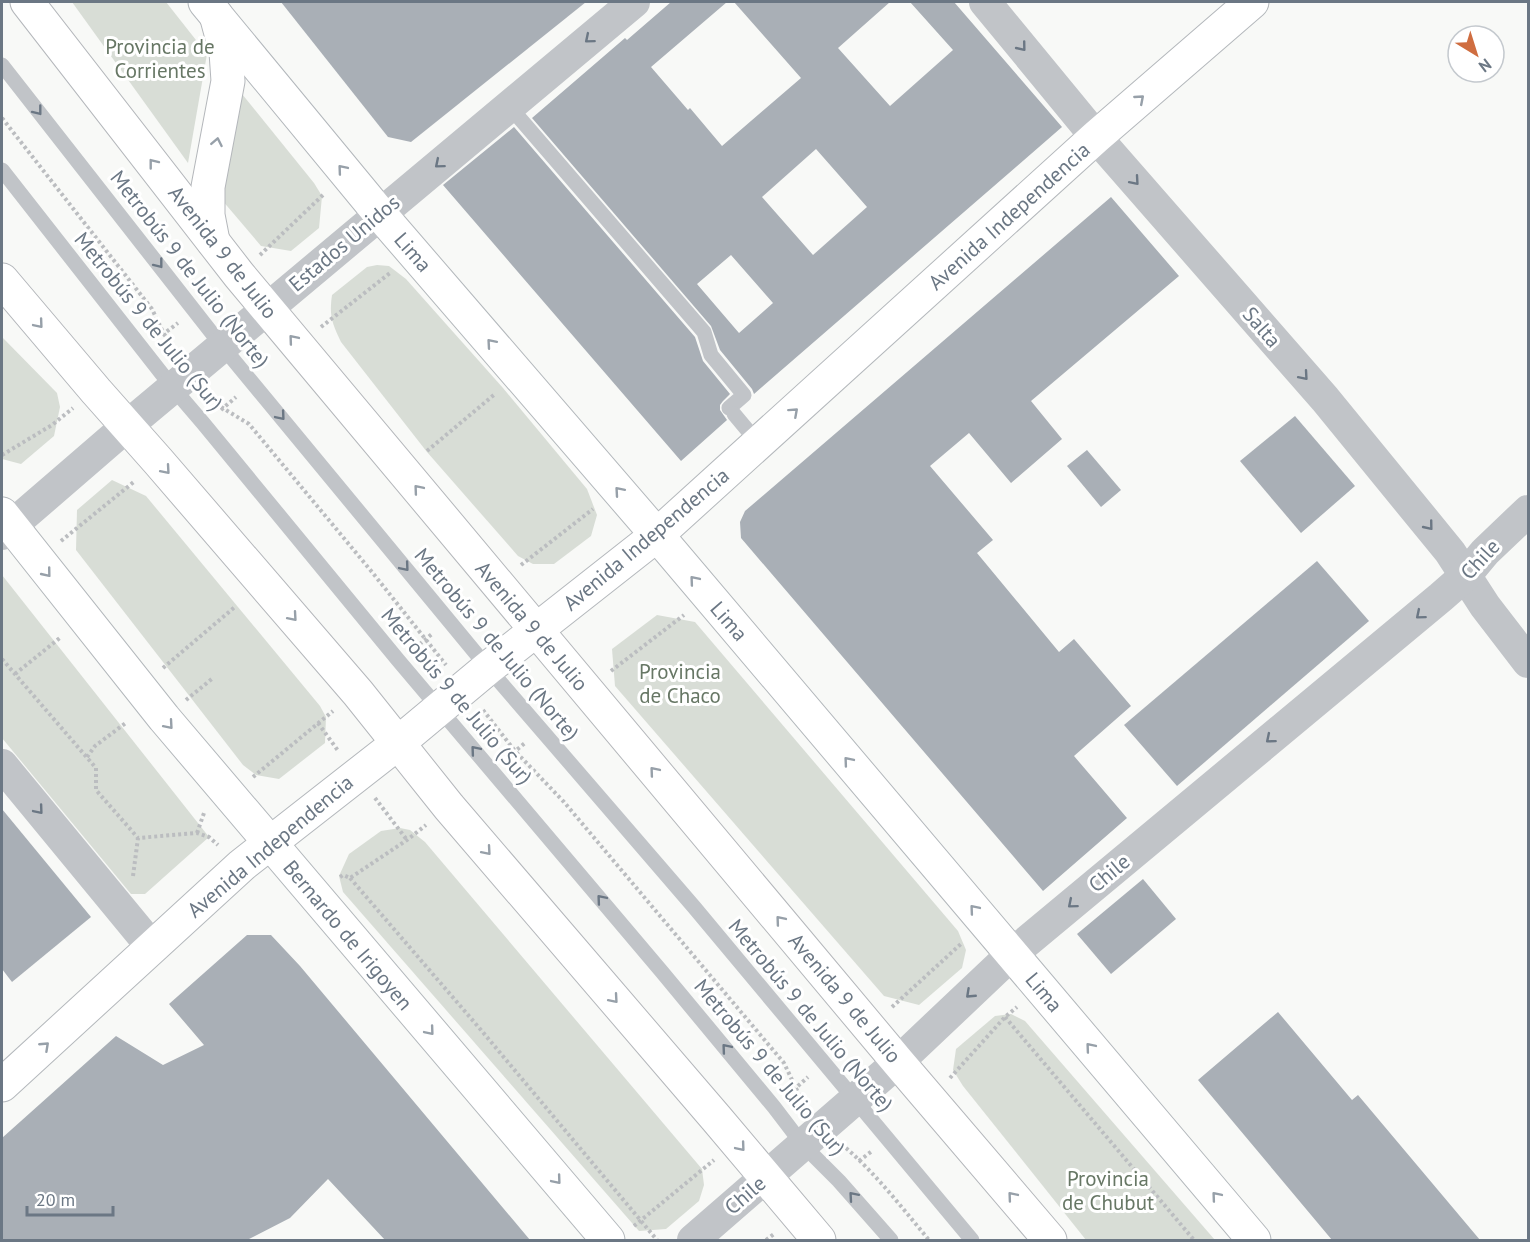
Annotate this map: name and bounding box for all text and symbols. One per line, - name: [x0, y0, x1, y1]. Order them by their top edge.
- north arrow: [1446, 24, 1506, 84]
- one-way arrow: [585, 32, 596, 43]
- park label: Provincia de Corrientes: [105, 33, 215, 84]
- one-way arrow: [1014, 40, 1025, 51]
- text: N: [1475, 55, 1496, 77]
- one-way arrow: [1133, 95, 1144, 106]
- one-way arrow: [30, 105, 41, 116]
- street label: Avenida Independencia: [922, 136, 1096, 296]
- one-way arrow: [210, 137, 223, 147]
- one-way arrow: [435, 157, 446, 168]
- one-way arrow: [149, 159, 160, 170]
- street label: Metrobús 9 de Julio (Norte): [105, 165, 275, 373]
- one-way arrow: [339, 165, 350, 176]
- one-way arrow: [1127, 174, 1138, 185]
- street label: Avenida 9 de Julio: [163, 180, 283, 324]
- street label: Estados Unidos: [283, 189, 405, 297]
- street label: Metrobús 9 de Julio (Sur): [69, 226, 229, 416]
- street label: Lima: [388, 227, 438, 277]
- one-way arrow: [151, 257, 162, 268]
- street label: Salta: [1237, 301, 1287, 353]
- one-way arrow: [32, 317, 43, 328]
- one-way arrow: [289, 335, 300, 346]
- one-way arrow: [488, 339, 499, 350]
- one-way arrow: [1297, 369, 1308, 380]
- one-way arrow: [787, 408, 798, 419]
- one-way arrow: [273, 409, 284, 420]
- street label: Avenida Independencia: [557, 462, 735, 616]
- one-way arrow: [158, 463, 169, 474]
- one-way arrow: [414, 485, 425, 496]
- one-way arrow: [615, 487, 626, 498]
- one-way arrow: [1421, 519, 1432, 530]
- street label: Chile: [1454, 533, 1506, 585]
- street label: Metrobús 9 de Julio (Norte): [409, 542, 585, 746]
- street label: Avenida 9 de Julio: [470, 555, 594, 697]
- one-way arrow: [398, 560, 409, 571]
- one-way arrow: [39, 566, 50, 577]
- one-way arrow: [691, 576, 702, 587]
- street label: Lima: [704, 596, 754, 646]
- street label: Metrobús 9 de Julio (Sur): [375, 602, 539, 790]
- one-way arrow: [1416, 607, 1427, 618]
- one-way arrow: [286, 610, 297, 621]
- park label: Provincia de Chaco: [639, 658, 721, 709]
- one-way arrow: [162, 718, 173, 729]
- one-way arrow: [1266, 732, 1277, 743]
- one-way arrow: [471, 746, 482, 757]
- one-way arrow: [844, 757, 855, 768]
- one-way arrow: [650, 767, 661, 778]
- street label: Avenida Independencia: [181, 769, 359, 923]
- one-way arrow: [32, 803, 43, 814]
- one-way arrow: [480, 844, 491, 855]
- street label: Chile: [1083, 848, 1135, 898]
- street label: Bernardo de Irigoyen: [277, 854, 419, 1016]
- one-way arrow: [597, 895, 608, 906]
- one-way arrow: [1068, 897, 1079, 908]
- one-way arrow: [970, 905, 981, 916]
- street label: Metrobús 9 de Julio (Norte): [723, 913, 899, 1117]
- one-way arrow: [776, 916, 787, 927]
- street label: Avenida 9 de Julio: [783, 927, 907, 1069]
- street label: Lima: [1020, 966, 1068, 1018]
- street label: Metrobús 9 de Julio (Sur): [688, 973, 852, 1161]
- one-way arrow: [966, 987, 976, 998]
- one-way arrow: [607, 992, 618, 1003]
- one-way arrow: [423, 1024, 434, 1035]
- one-way arrow: [38, 1042, 48, 1053]
- one-way arrow: [1087, 1043, 1098, 1054]
- one-way arrow: [722, 1044, 733, 1055]
- one-way arrow: [734, 1140, 745, 1151]
- park label: Provincia de Chubut: [1062, 1165, 1154, 1216]
- street label: Chile: [719, 1170, 771, 1220]
- one-way arrow: [549, 1173, 560, 1184]
- scale bar: [27, 1179, 112, 1217]
- text: 20 m: [36, 1188, 75, 1211]
- one-way arrow: [849, 1192, 860, 1203]
- one-way arrow: [1008, 1192, 1019, 1203]
- one-way arrow: [1212, 1192, 1223, 1203]

